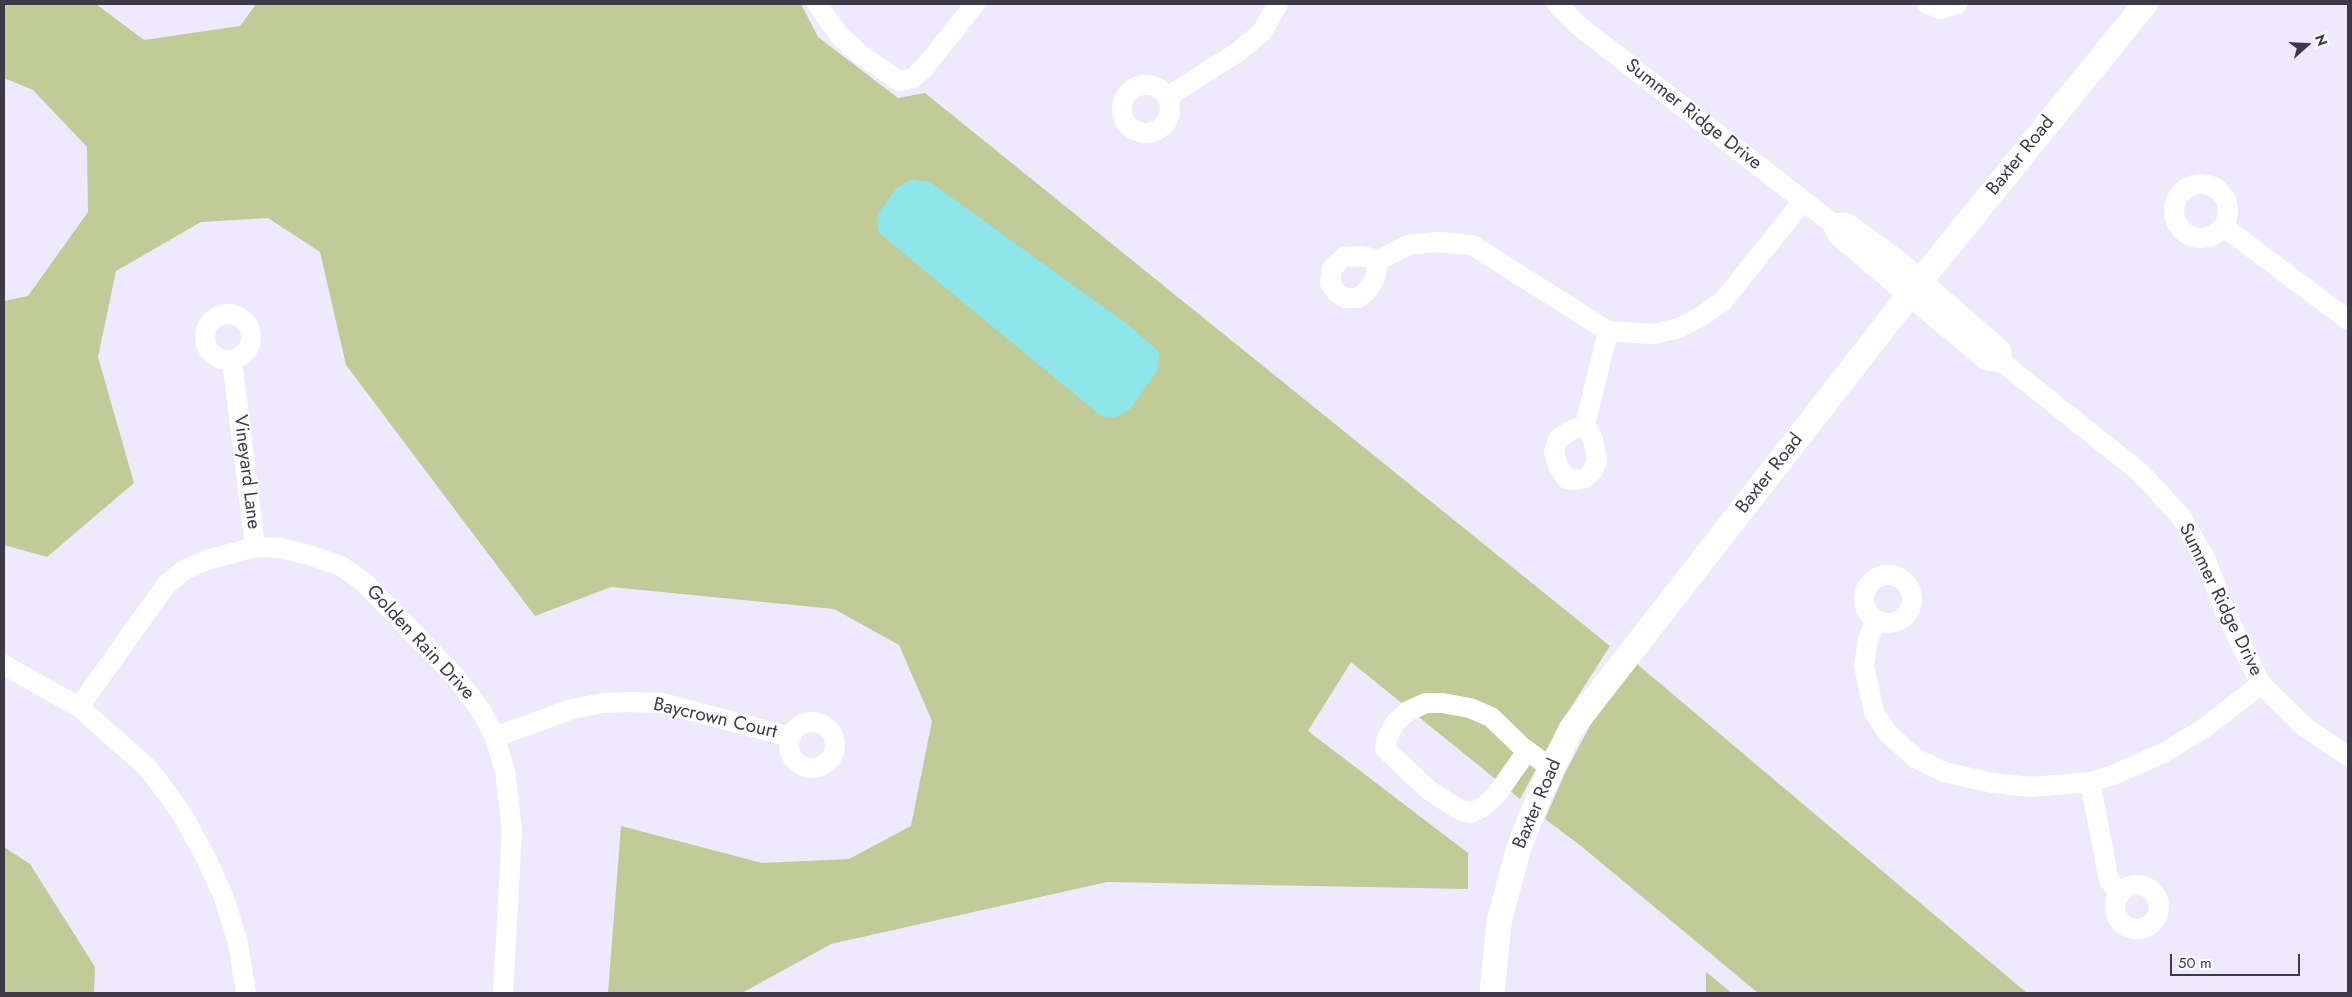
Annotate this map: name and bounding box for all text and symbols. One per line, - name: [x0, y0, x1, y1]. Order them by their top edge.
- north arrow: [2282, 20, 2332, 70]
- text: N: [2310, 32, 2332, 49]
- street label: Summer Ridge Drive: [1620, 55, 1766, 175]
- street label: Baxter Road: [1982, 112, 2060, 200]
- street label: Vineyard Lane: [228, 414, 264, 530]
- street label: Baxter Road: [1732, 429, 1808, 519]
- street label: Summer Ridge Drive: [2173, 520, 2267, 680]
- street label: Golden Rain Drive: [361, 581, 479, 705]
- street label: Baycrown Court: [651, 694, 779, 744]
- street label: Baxter Road: [1509, 756, 1567, 852]
- scale bar: [2172, 944, 2302, 976]
- text: 50 m: [2178, 952, 2212, 974]

